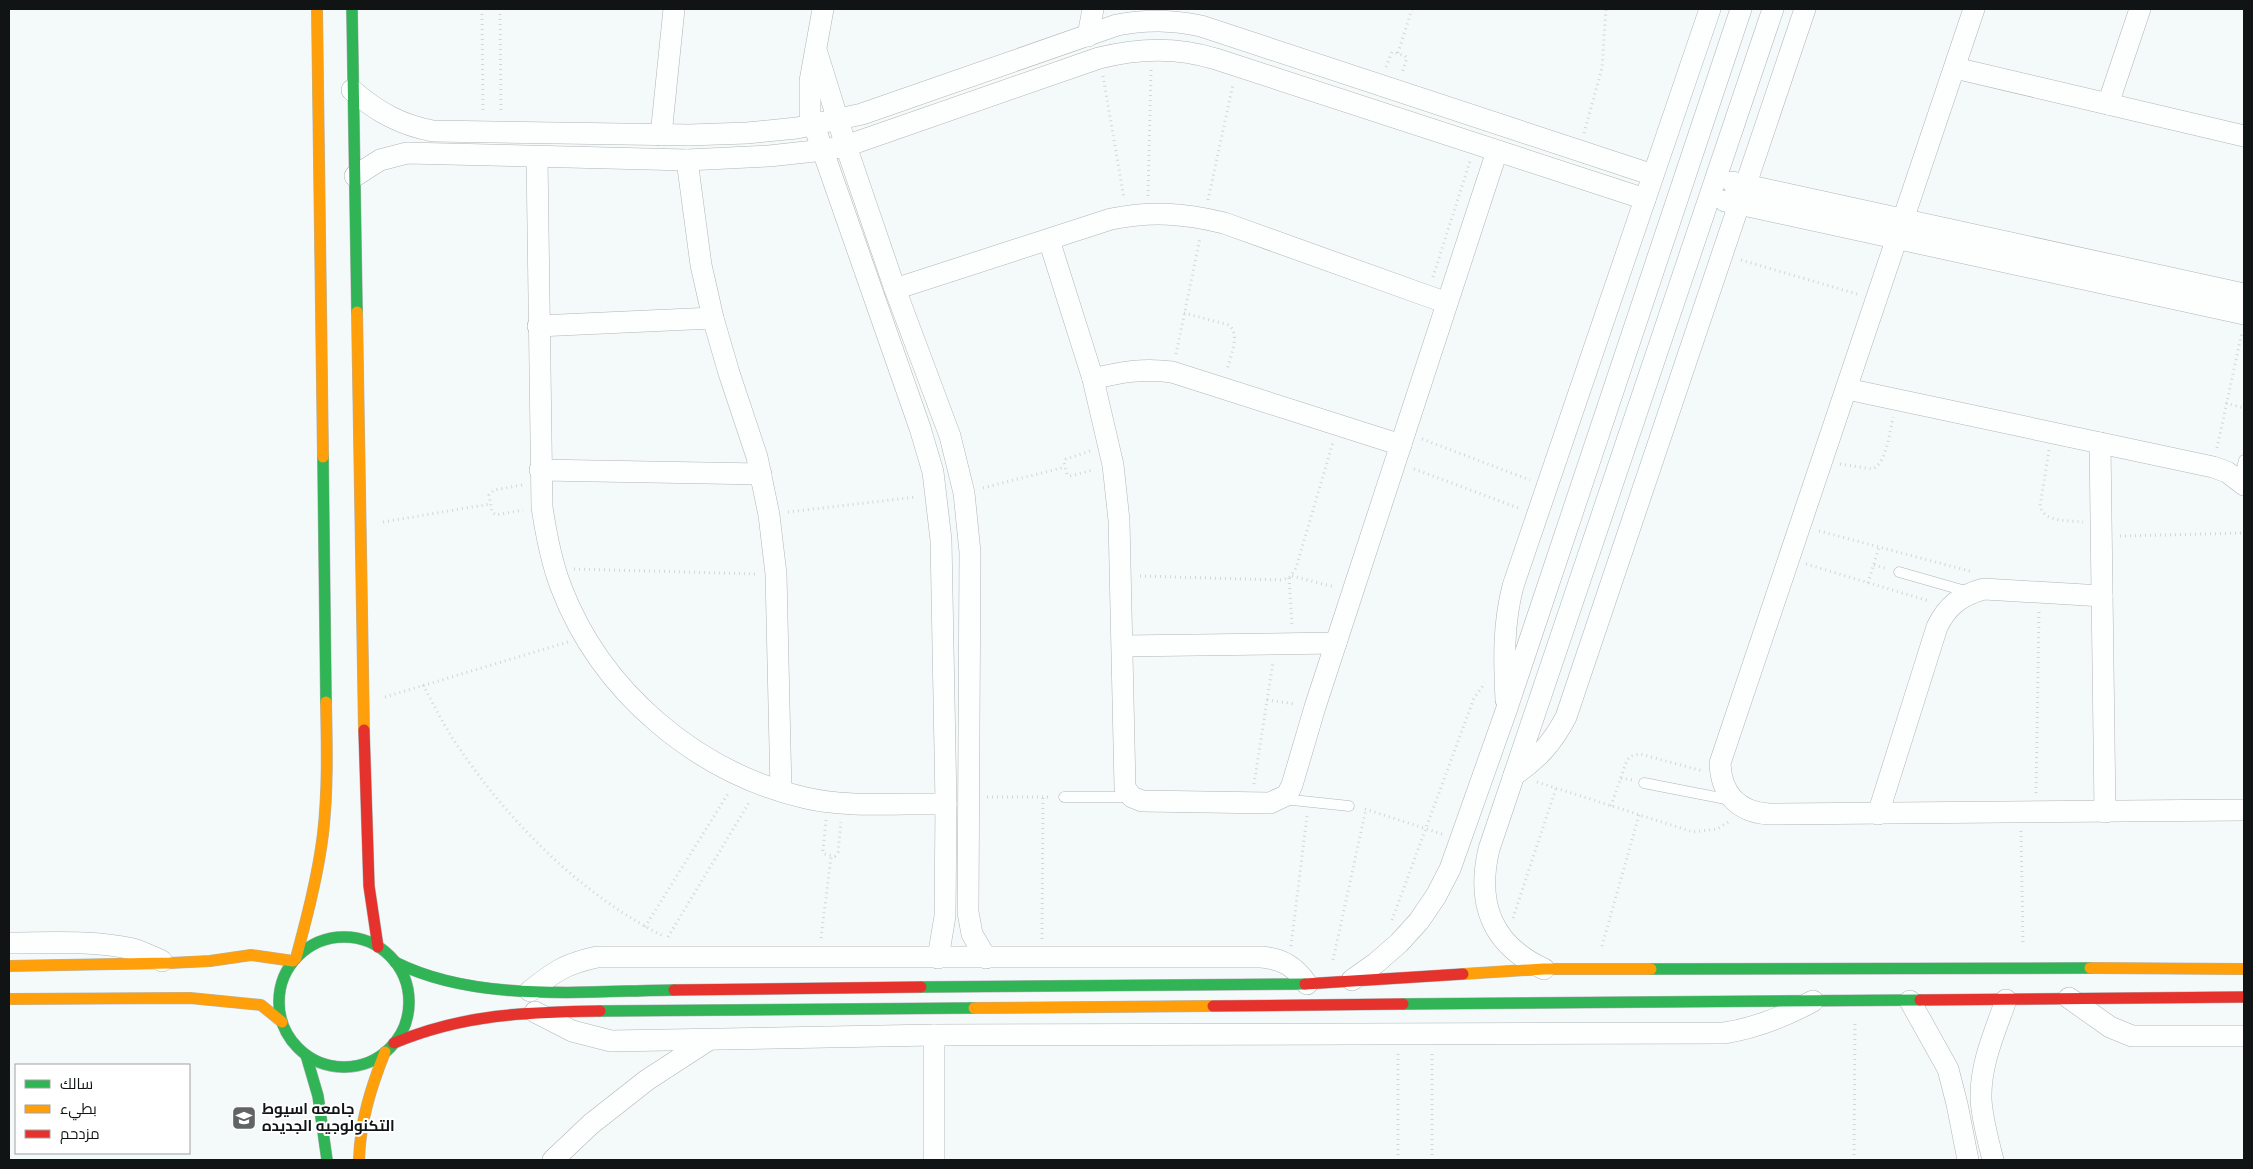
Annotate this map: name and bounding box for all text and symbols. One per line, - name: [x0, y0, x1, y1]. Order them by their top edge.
- legend: [15, 1064, 190, 1154]
- text: سالك: [60, 1074, 93, 1093]
- text: بطيء: [60, 1099, 97, 1121]
- place label: جامعه اسيوط التكنولوجيه الجديده: [262, 1099, 395, 1135]
- school or university icon: جامعه اسيوط التكنولوجيه الجديده: [231, 1105, 257, 1131]
- text: مزدحم: [60, 1124, 100, 1144]

